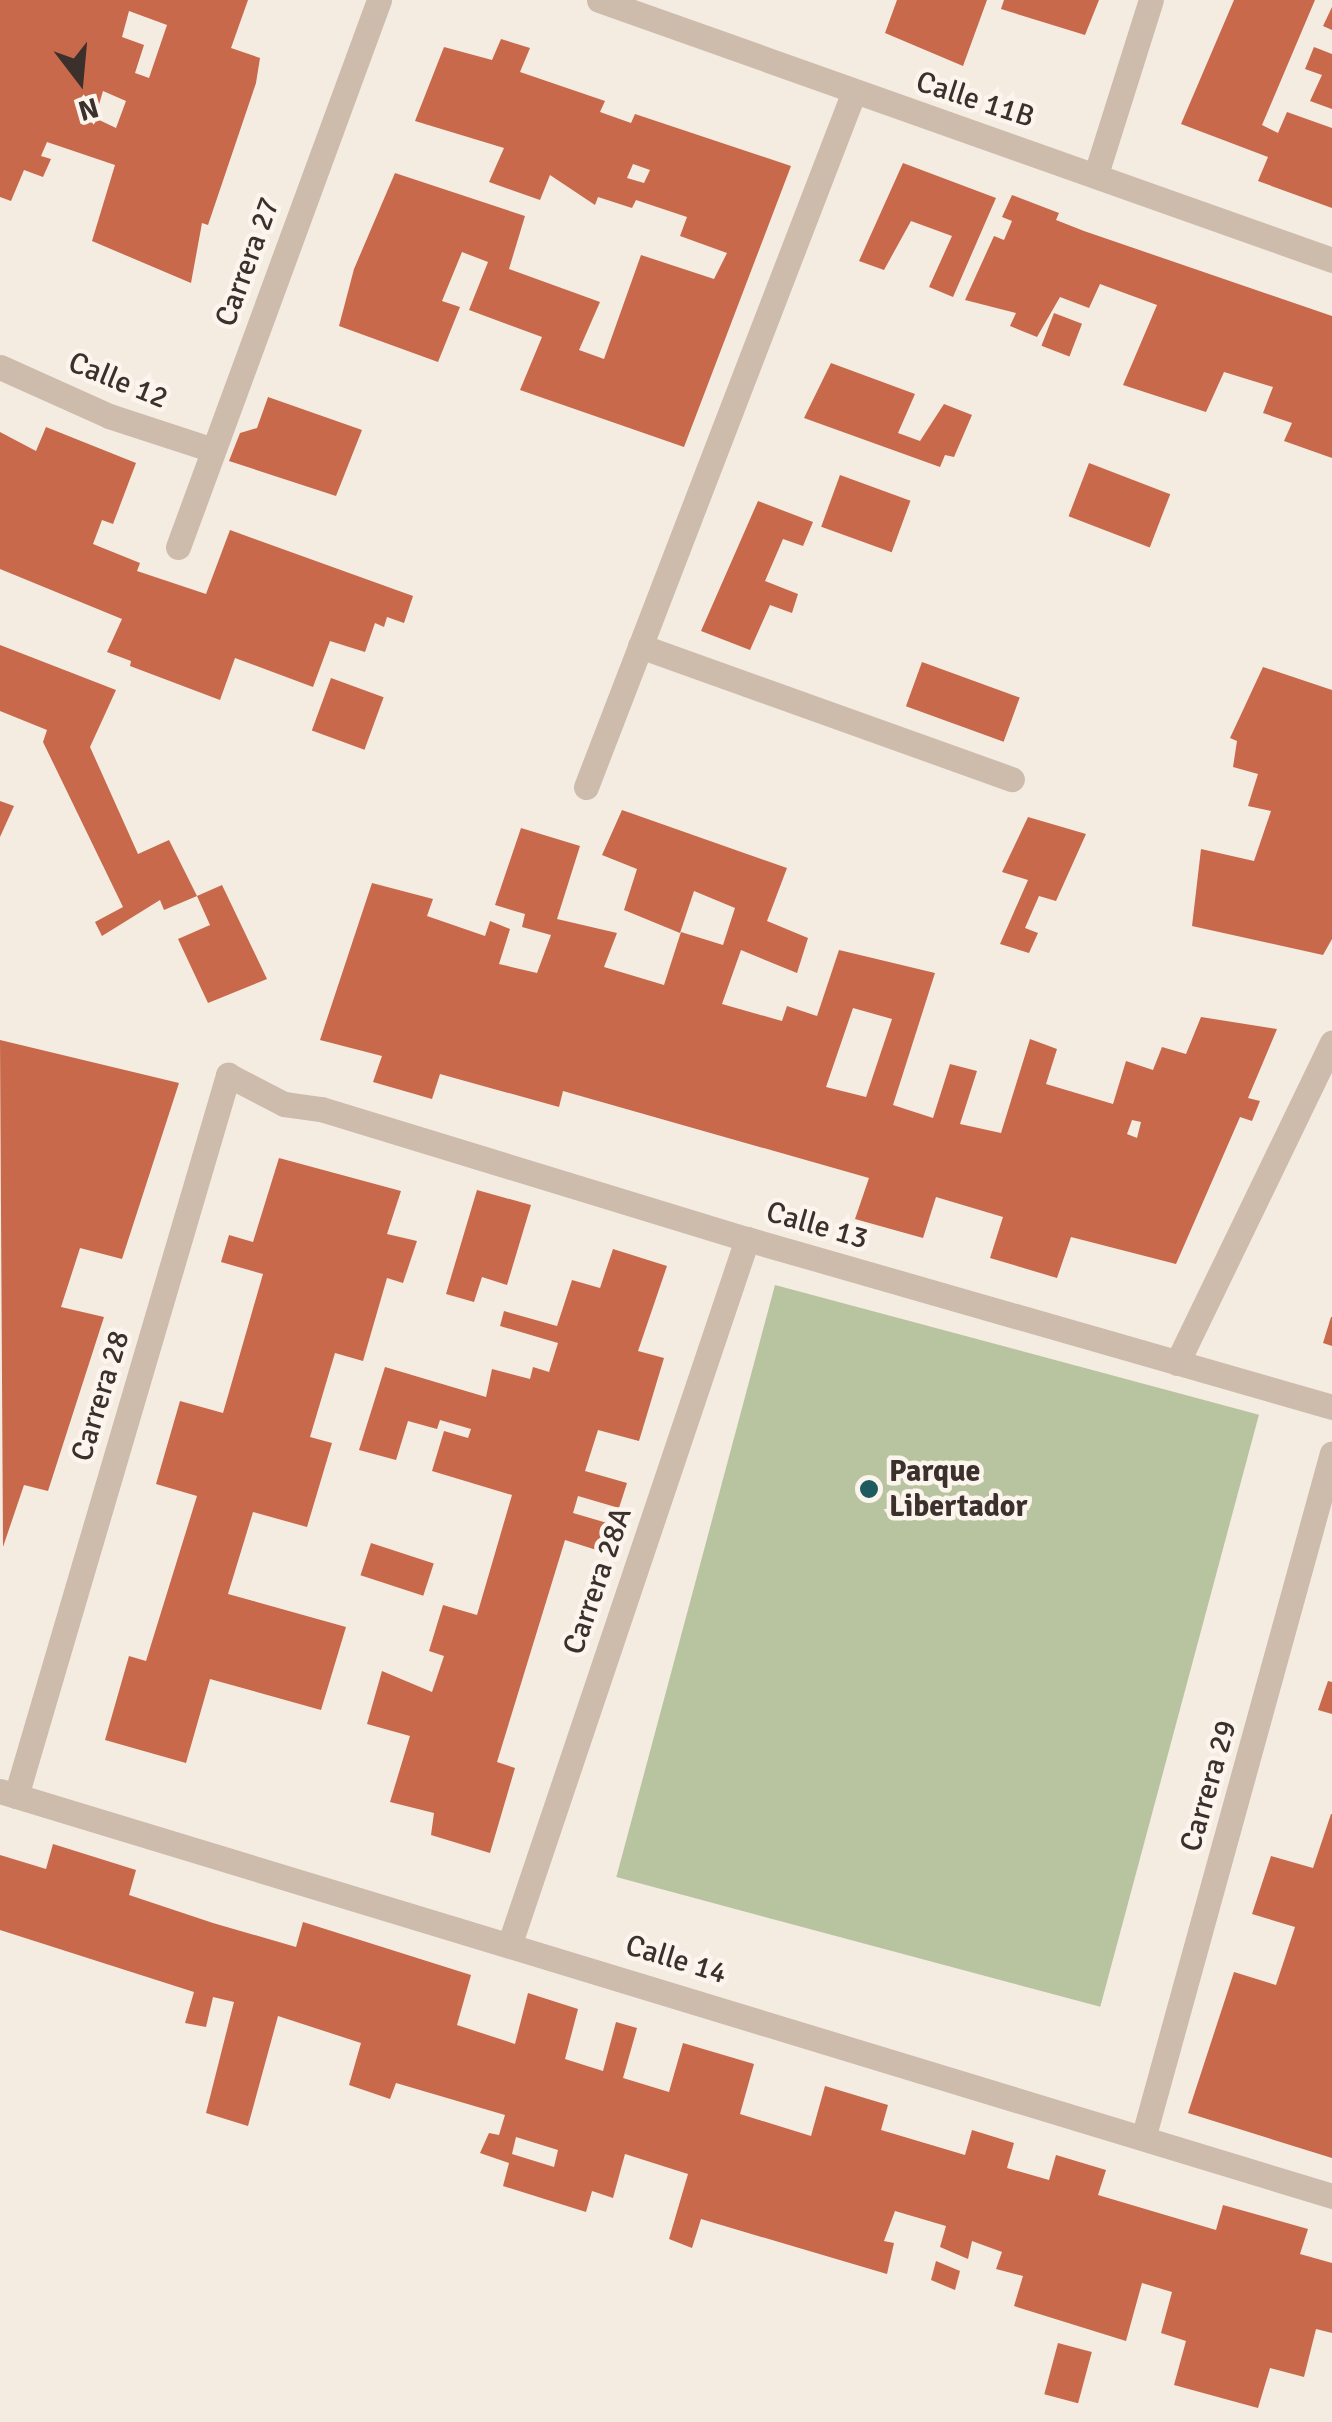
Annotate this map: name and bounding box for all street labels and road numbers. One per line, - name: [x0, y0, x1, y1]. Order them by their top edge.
- street label: Calle 11B: [911, 64, 1039, 136]
- street label: Carrera 27: [208, 193, 288, 331]
- street label: Calle 12: [63, 345, 173, 417]
- street label: Calle 13: [762, 1194, 872, 1258]
- street label: Carrera 28: [64, 1326, 138, 1466]
- street label: Carrera 28A: [556, 1503, 640, 1659]
- street label: Carrera 29: [1173, 1716, 1245, 1856]
- street label: Calle 14: [621, 1928, 731, 1992]

